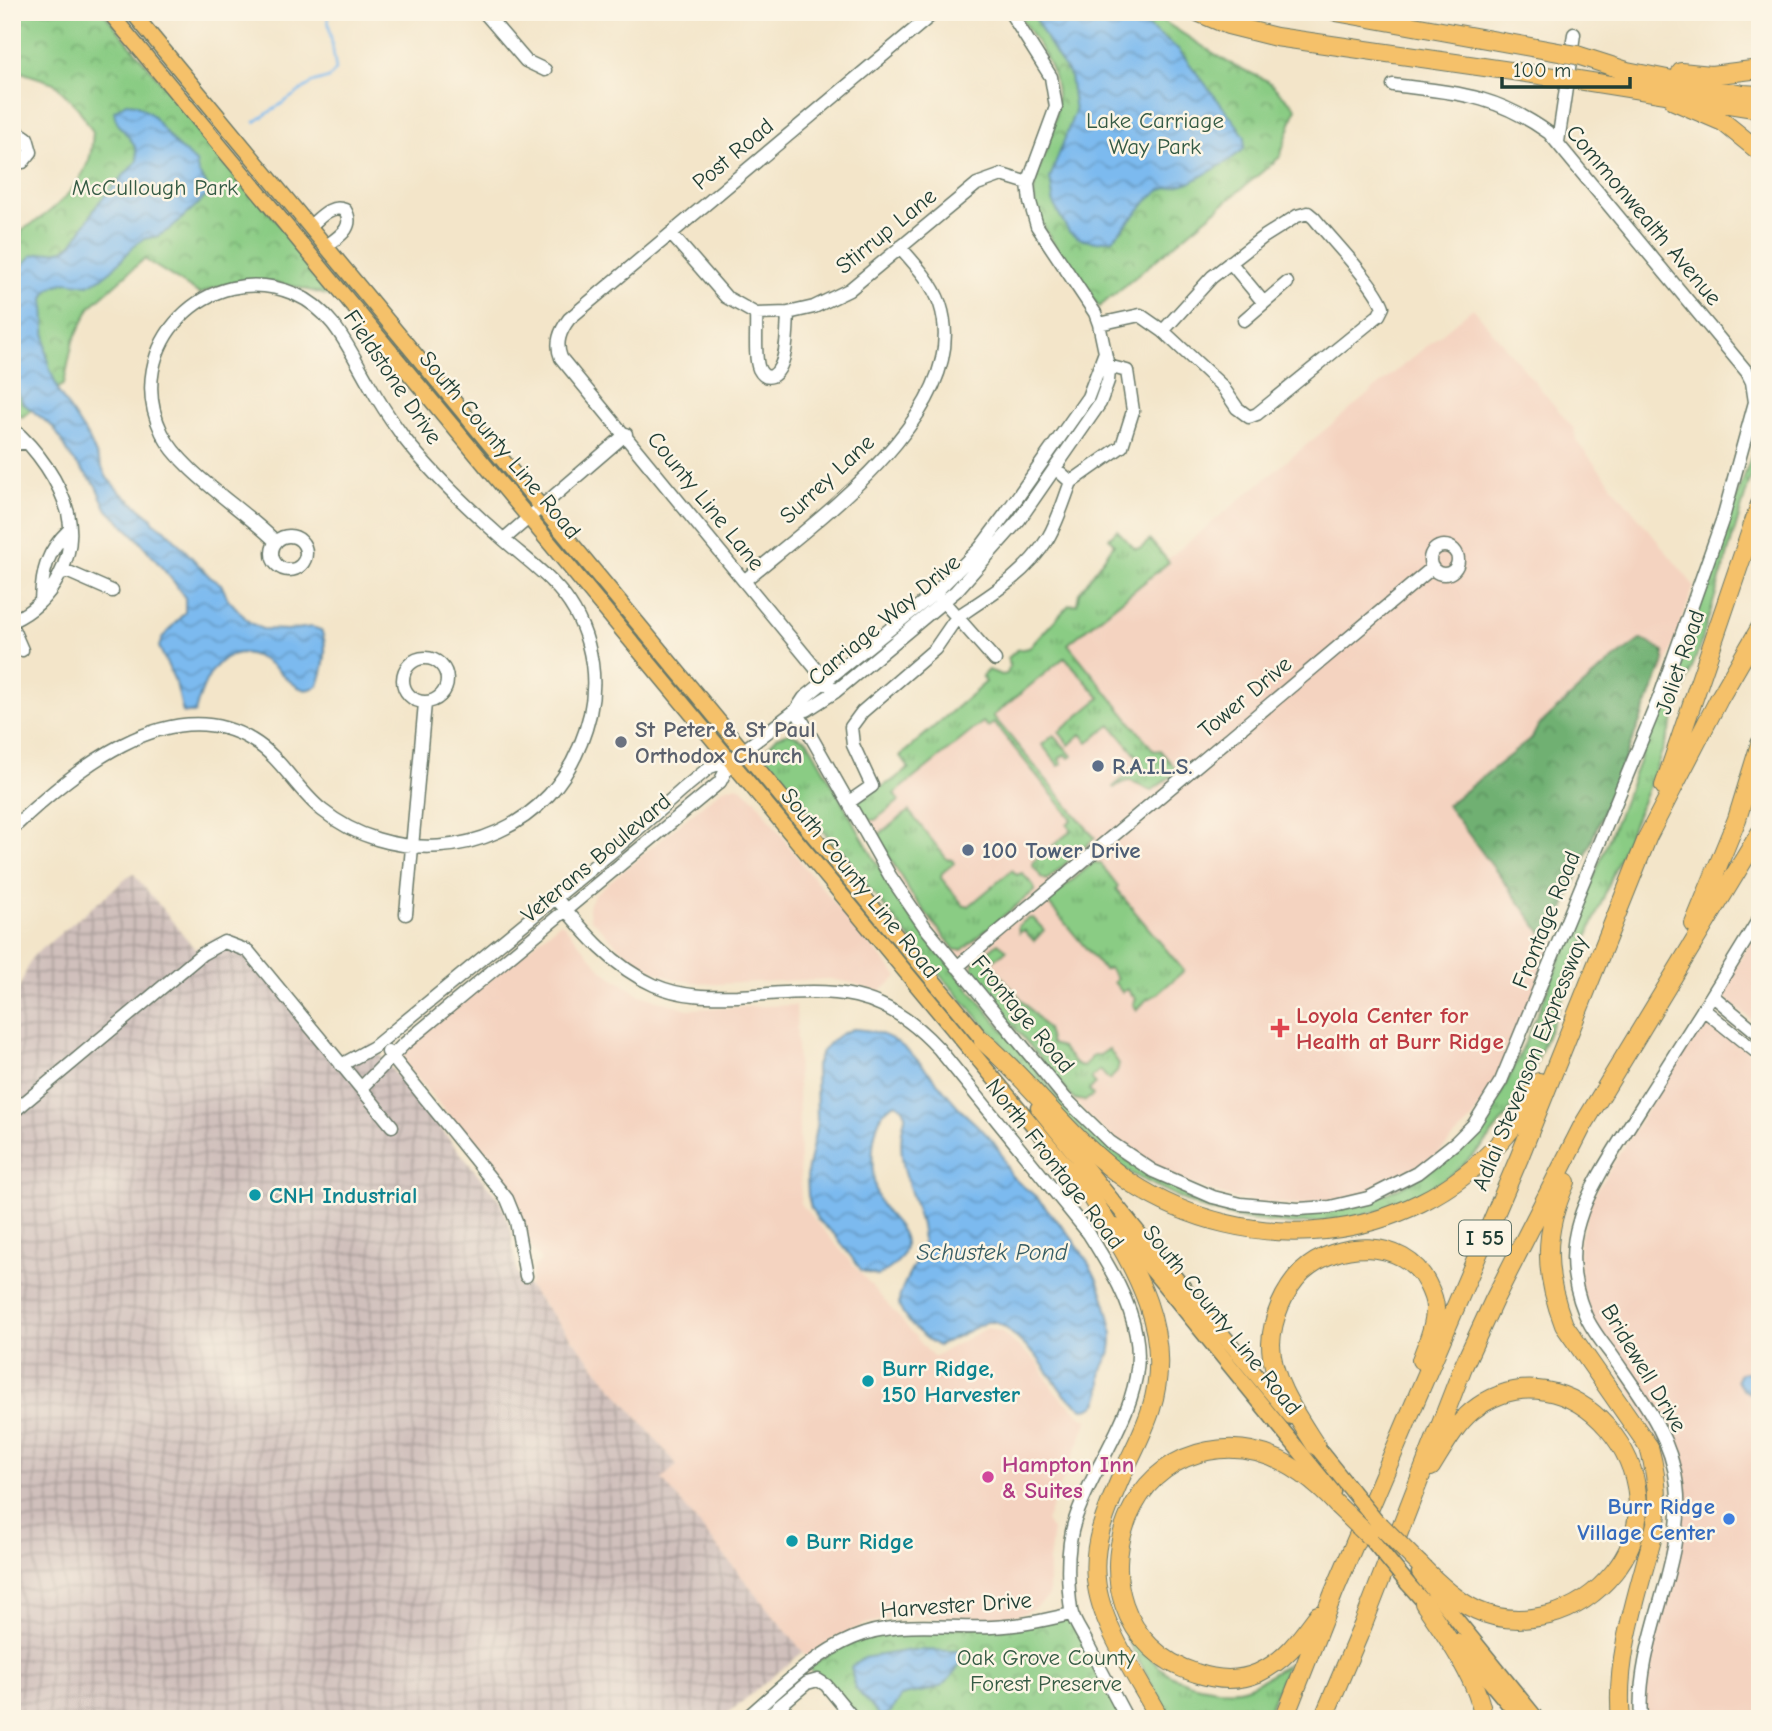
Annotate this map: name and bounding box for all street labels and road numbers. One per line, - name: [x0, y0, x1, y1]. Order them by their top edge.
- street label: Post Road: [687, 112, 779, 196]
- street label: Commonwealth Avenue: [1561, 119, 1727, 311]
- street label: Stirrup Lane: [830, 182, 942, 280]
- street label: Fieldstone Drive: [338, 305, 448, 449]
- street label: South County Line Road: [414, 346, 586, 544]
- street label: County Line Lane: [642, 426, 770, 576]
- street label: Surrey Lane: [774, 429, 880, 529]
- street label: Carriage Way Drive: [802, 548, 966, 692]
- street label: Joliet Road: [1650, 606, 1710, 718]
- street label: Tower Drive: [1193, 650, 1297, 744]
- street label: South County Line Road: [775, 782, 945, 984]
- street label: Veterans Boulevard: [516, 788, 676, 928]
- street label: Frontage Road: [1506, 847, 1586, 993]
- street label: Adlai Stevenson Expressway: [1466, 931, 1594, 1195]
- street label: Frontage Road: [966, 950, 1080, 1078]
- street label: North Frontage Road: [980, 1073, 1130, 1255]
- street label: South County Line Road: [1137, 1219, 1307, 1421]
- road number: I 55: [1459, 1220, 1511, 1256]
- street label: Bridewell Drive: [1595, 1299, 1693, 1437]
- street label: Harvester Drive: [879, 1586, 1033, 1624]

